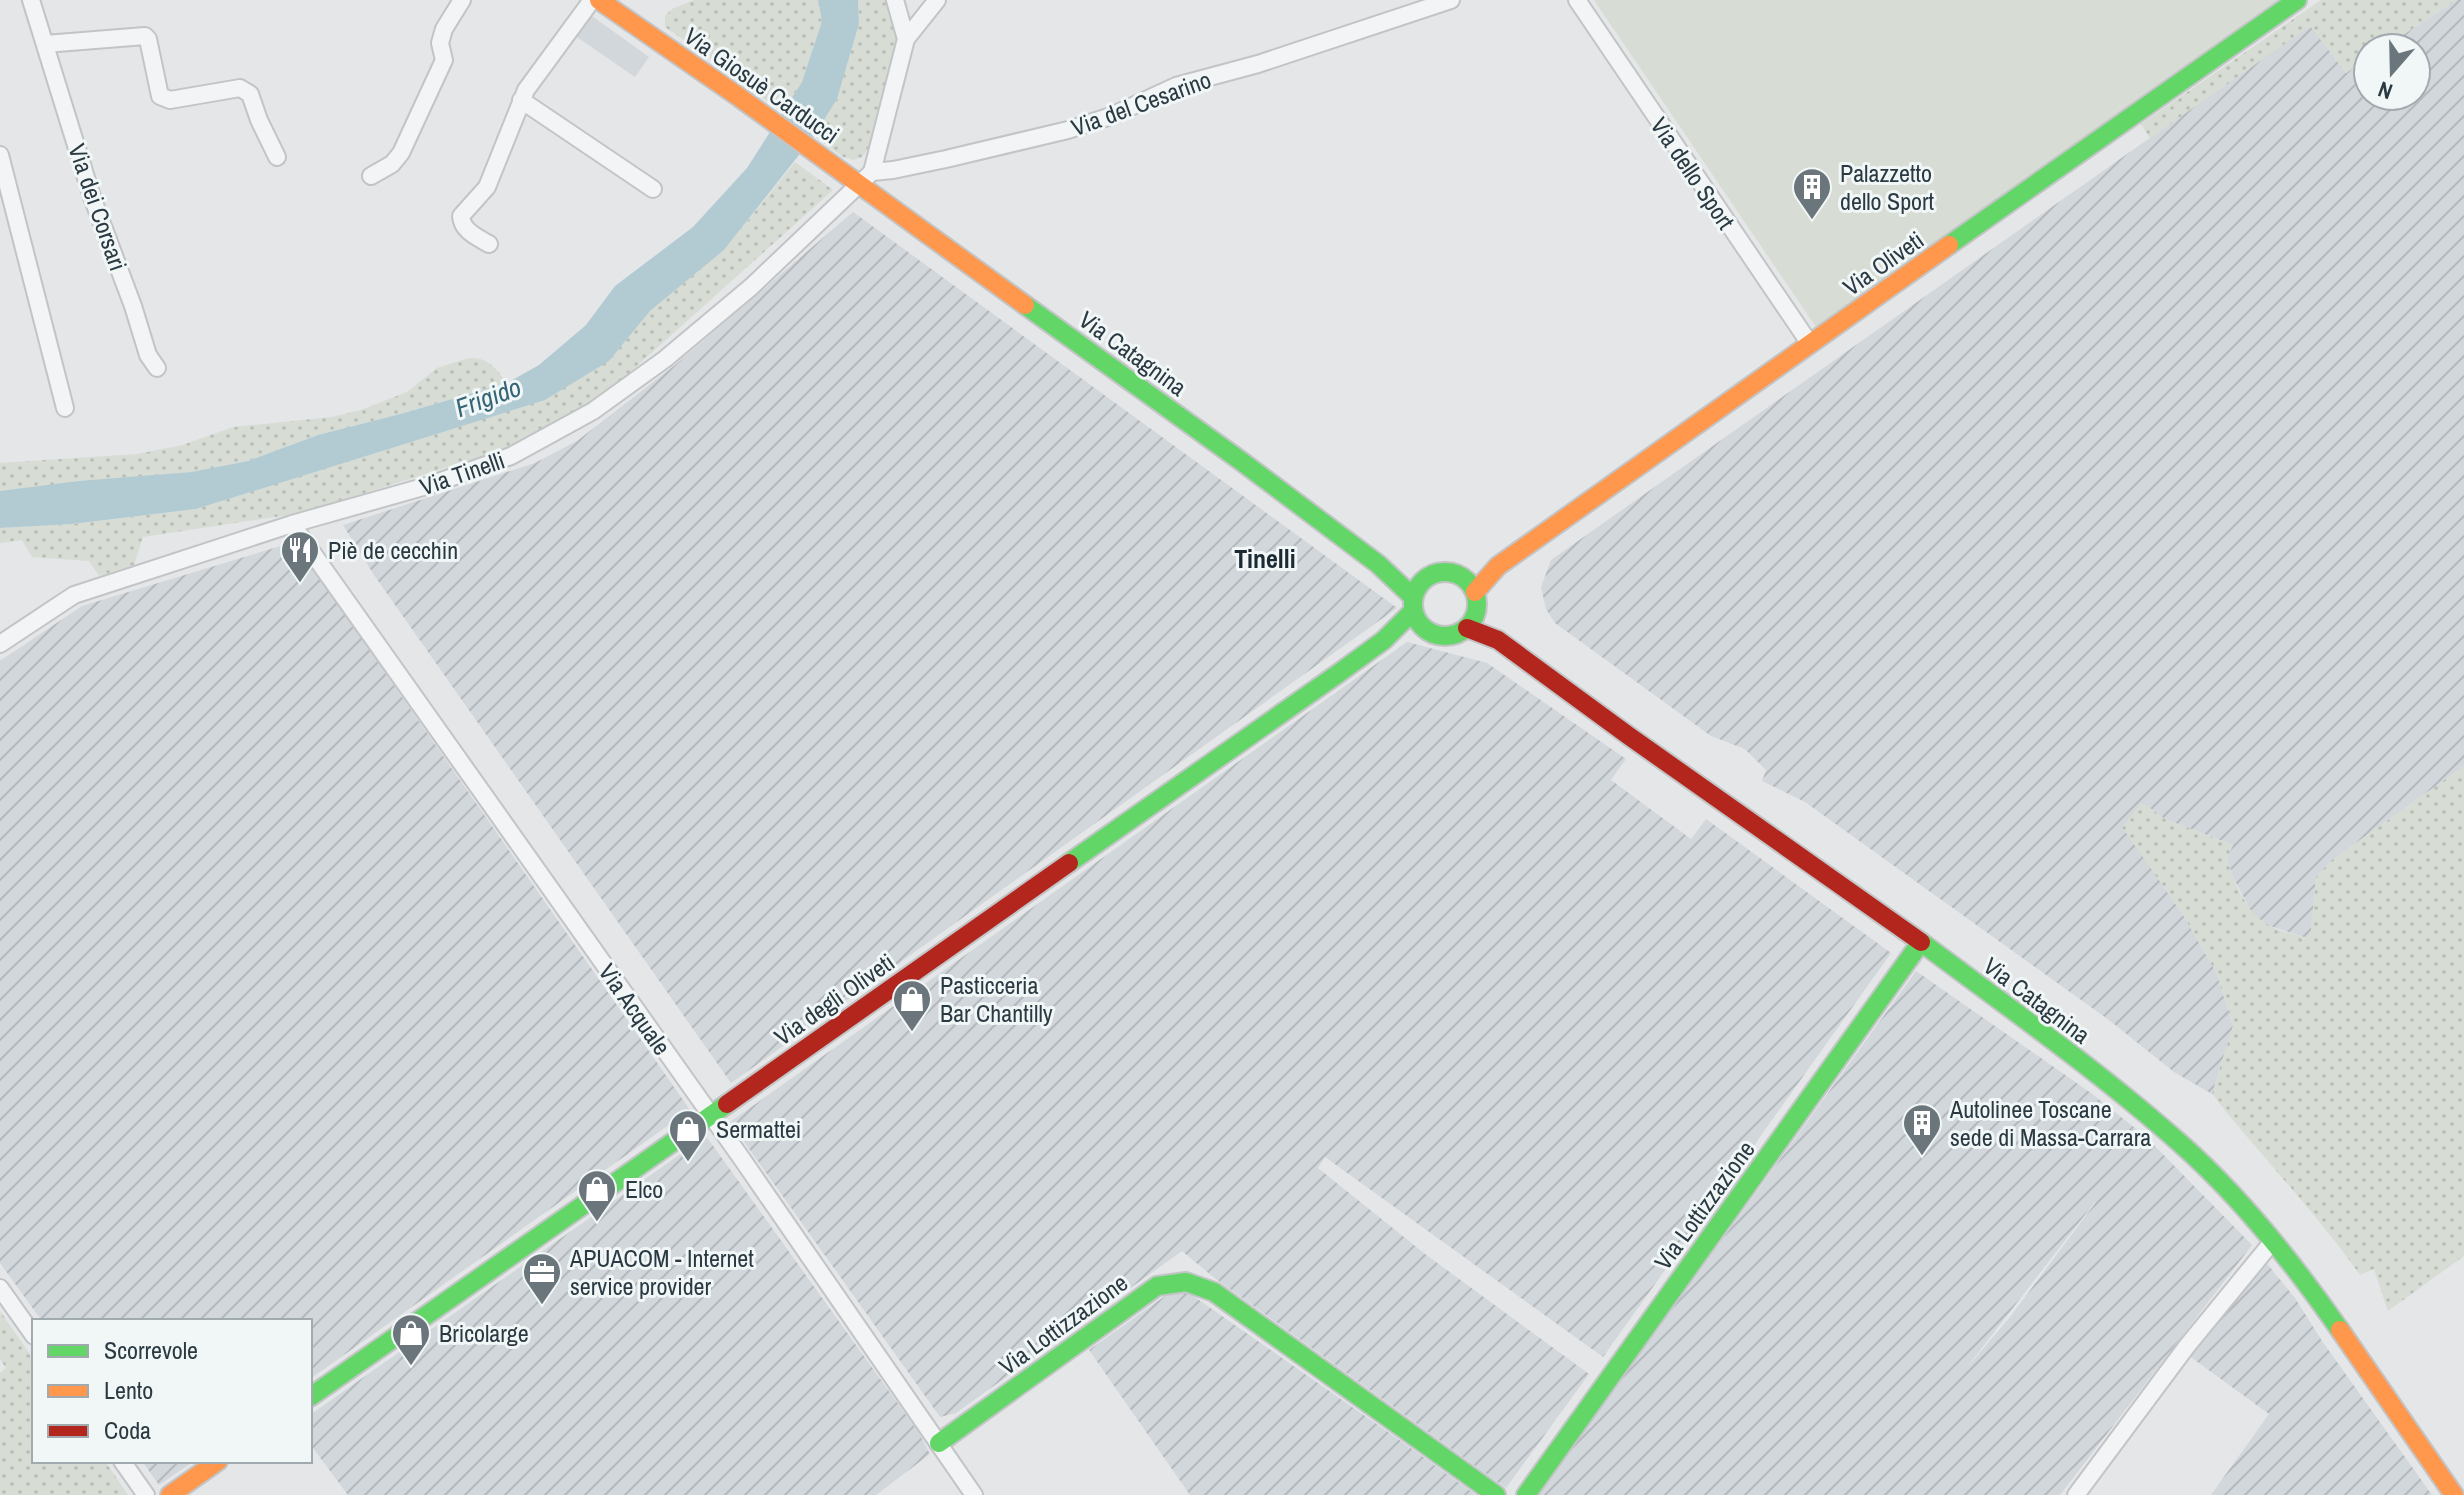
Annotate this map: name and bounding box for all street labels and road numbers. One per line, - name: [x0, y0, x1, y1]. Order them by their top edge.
- street label: Via Giosuè Carducci: [678, 20, 846, 150]
- street label: Via del Cesarino: [1067, 63, 1215, 143]
- street label: Via dello Sport: [1644, 111, 1743, 236]
- street label: Via dei Corsari: [61, 139, 135, 275]
- street label: Via Oliveti: [1836, 224, 1930, 302]
- street label: Via Catagnina: [1073, 303, 1193, 403]
- street label: Via Tinelli: [415, 444, 509, 502]
- street label: Via degli Oliveti: [768, 946, 900, 1052]
- street label: Via Catagnina: [1977, 949, 2097, 1051]
- street label: Via Acquale: [592, 957, 678, 1061]
- street label: Via Lottizzazione: [1646, 1134, 1762, 1276]
- street label: Via Lottizzazione: [992, 1266, 1134, 1382]

